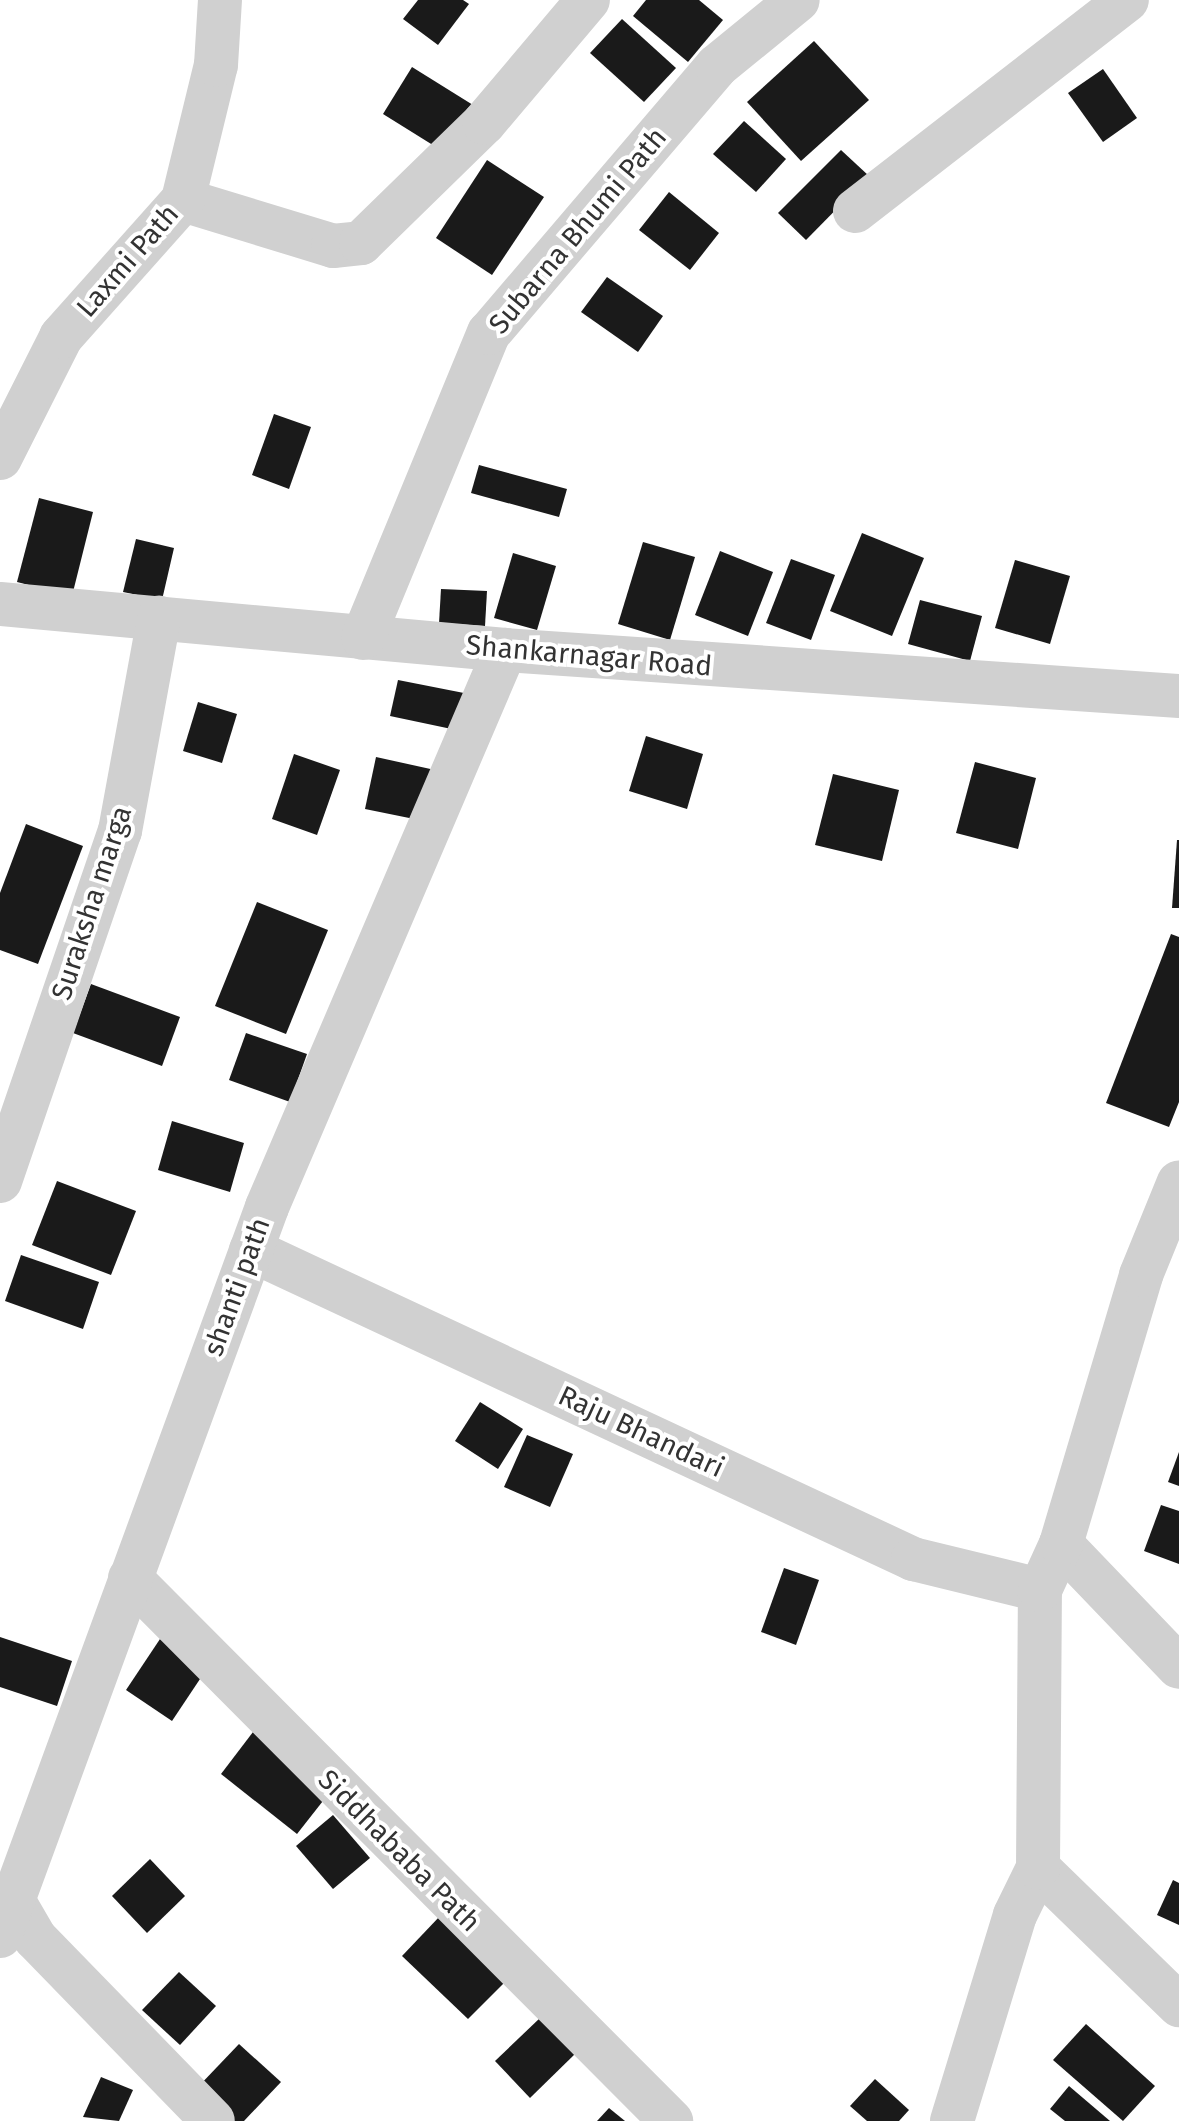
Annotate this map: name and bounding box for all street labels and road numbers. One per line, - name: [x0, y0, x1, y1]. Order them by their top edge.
- street label: Subarna Bhumi Path: [482, 121, 674, 341]
- street label: Laxmi Path: [70, 198, 186, 324]
- street label: Shankarnagar Road: [465, 629, 713, 683]
- street label: Suraksha marga: [45, 802, 139, 1004]
- street label: shanti path: [196, 1213, 278, 1361]
- street label: Raju Bhandari: [553, 1379, 729, 1485]
- street label: Siddhababa Path: [311, 1763, 487, 1939]

